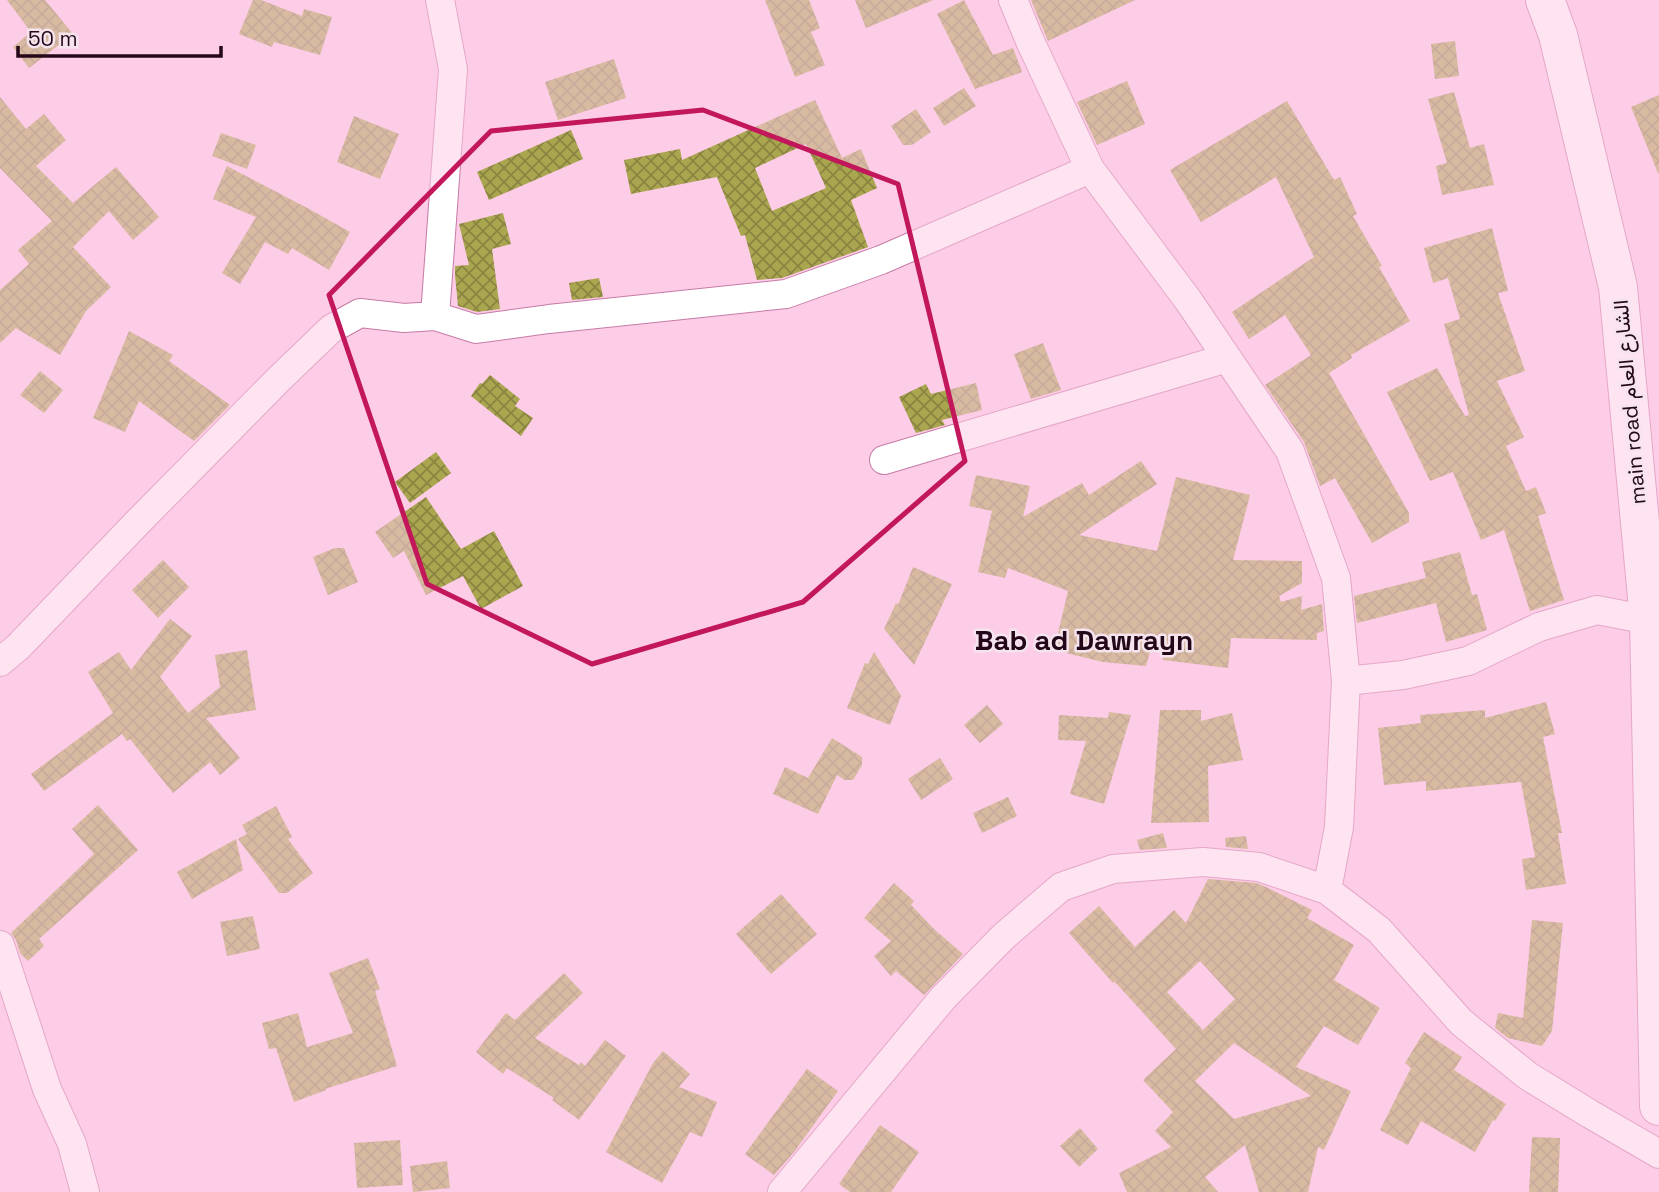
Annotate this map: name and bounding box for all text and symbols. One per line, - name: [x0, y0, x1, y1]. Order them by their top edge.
- scale bar: [18, 14, 220, 58]
- text: 50 m: [28, 25, 78, 52]
- street label: main road الشارع العام: [1607, 298, 1652, 506]
- district label: Bab ad Dawrayn: [975, 622, 1193, 658]

